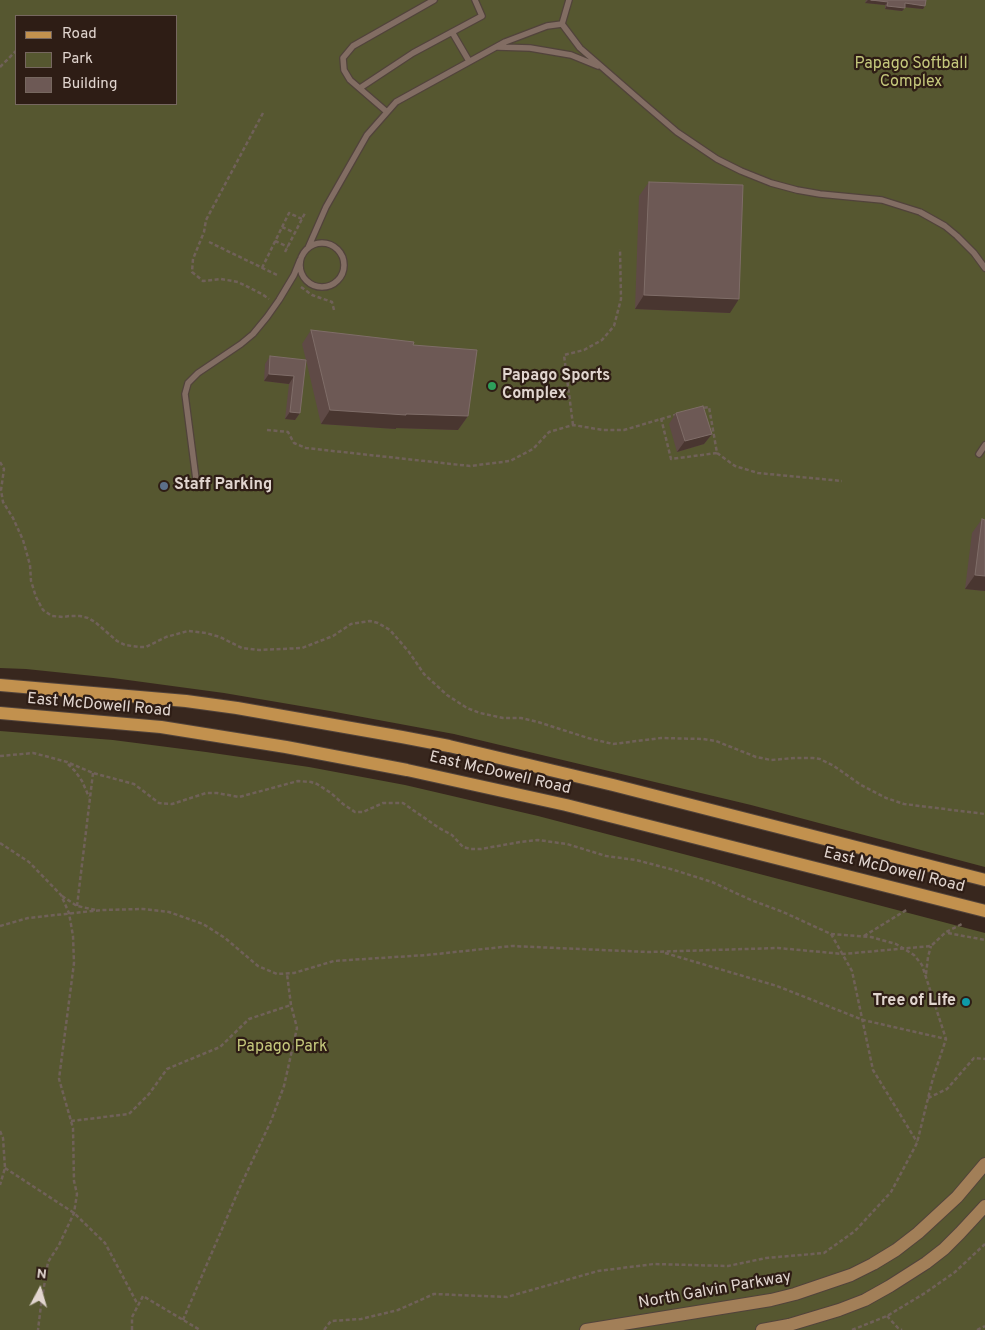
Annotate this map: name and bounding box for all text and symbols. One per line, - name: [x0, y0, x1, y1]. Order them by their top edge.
- legend: [15, 15, 178, 105]
- text: Road: [62, 25, 97, 44]
- text: Park: [62, 50, 93, 69]
- park label: Papago Softball Complex: [854, 55, 968, 93]
- text: Building: [62, 75, 117, 94]
- place label: Papago Sports Complex: [502, 367, 610, 405]
- marker: Papago Sports Complex: [486, 380, 498, 392]
- place label: Staff Parking: [174, 476, 272, 496]
- marker: Staff Parking: [158, 480, 170, 492]
- street label: East McDowell Road: [26, 690, 172, 722]
- street label: East McDowell Road: [427, 748, 573, 800]
- street label: East McDowell Road: [822, 844, 966, 898]
- place label: Tree of Life: [872, 992, 956, 1012]
- marker: Tree of Life: [960, 996, 972, 1008]
- park label: Papago Park: [237, 1038, 327, 1058]
- north arrow: [15, 1265, 65, 1315]
- text: N: [36, 1266, 48, 1284]
- street label: North Galvin Parkway: [637, 1268, 793, 1314]

